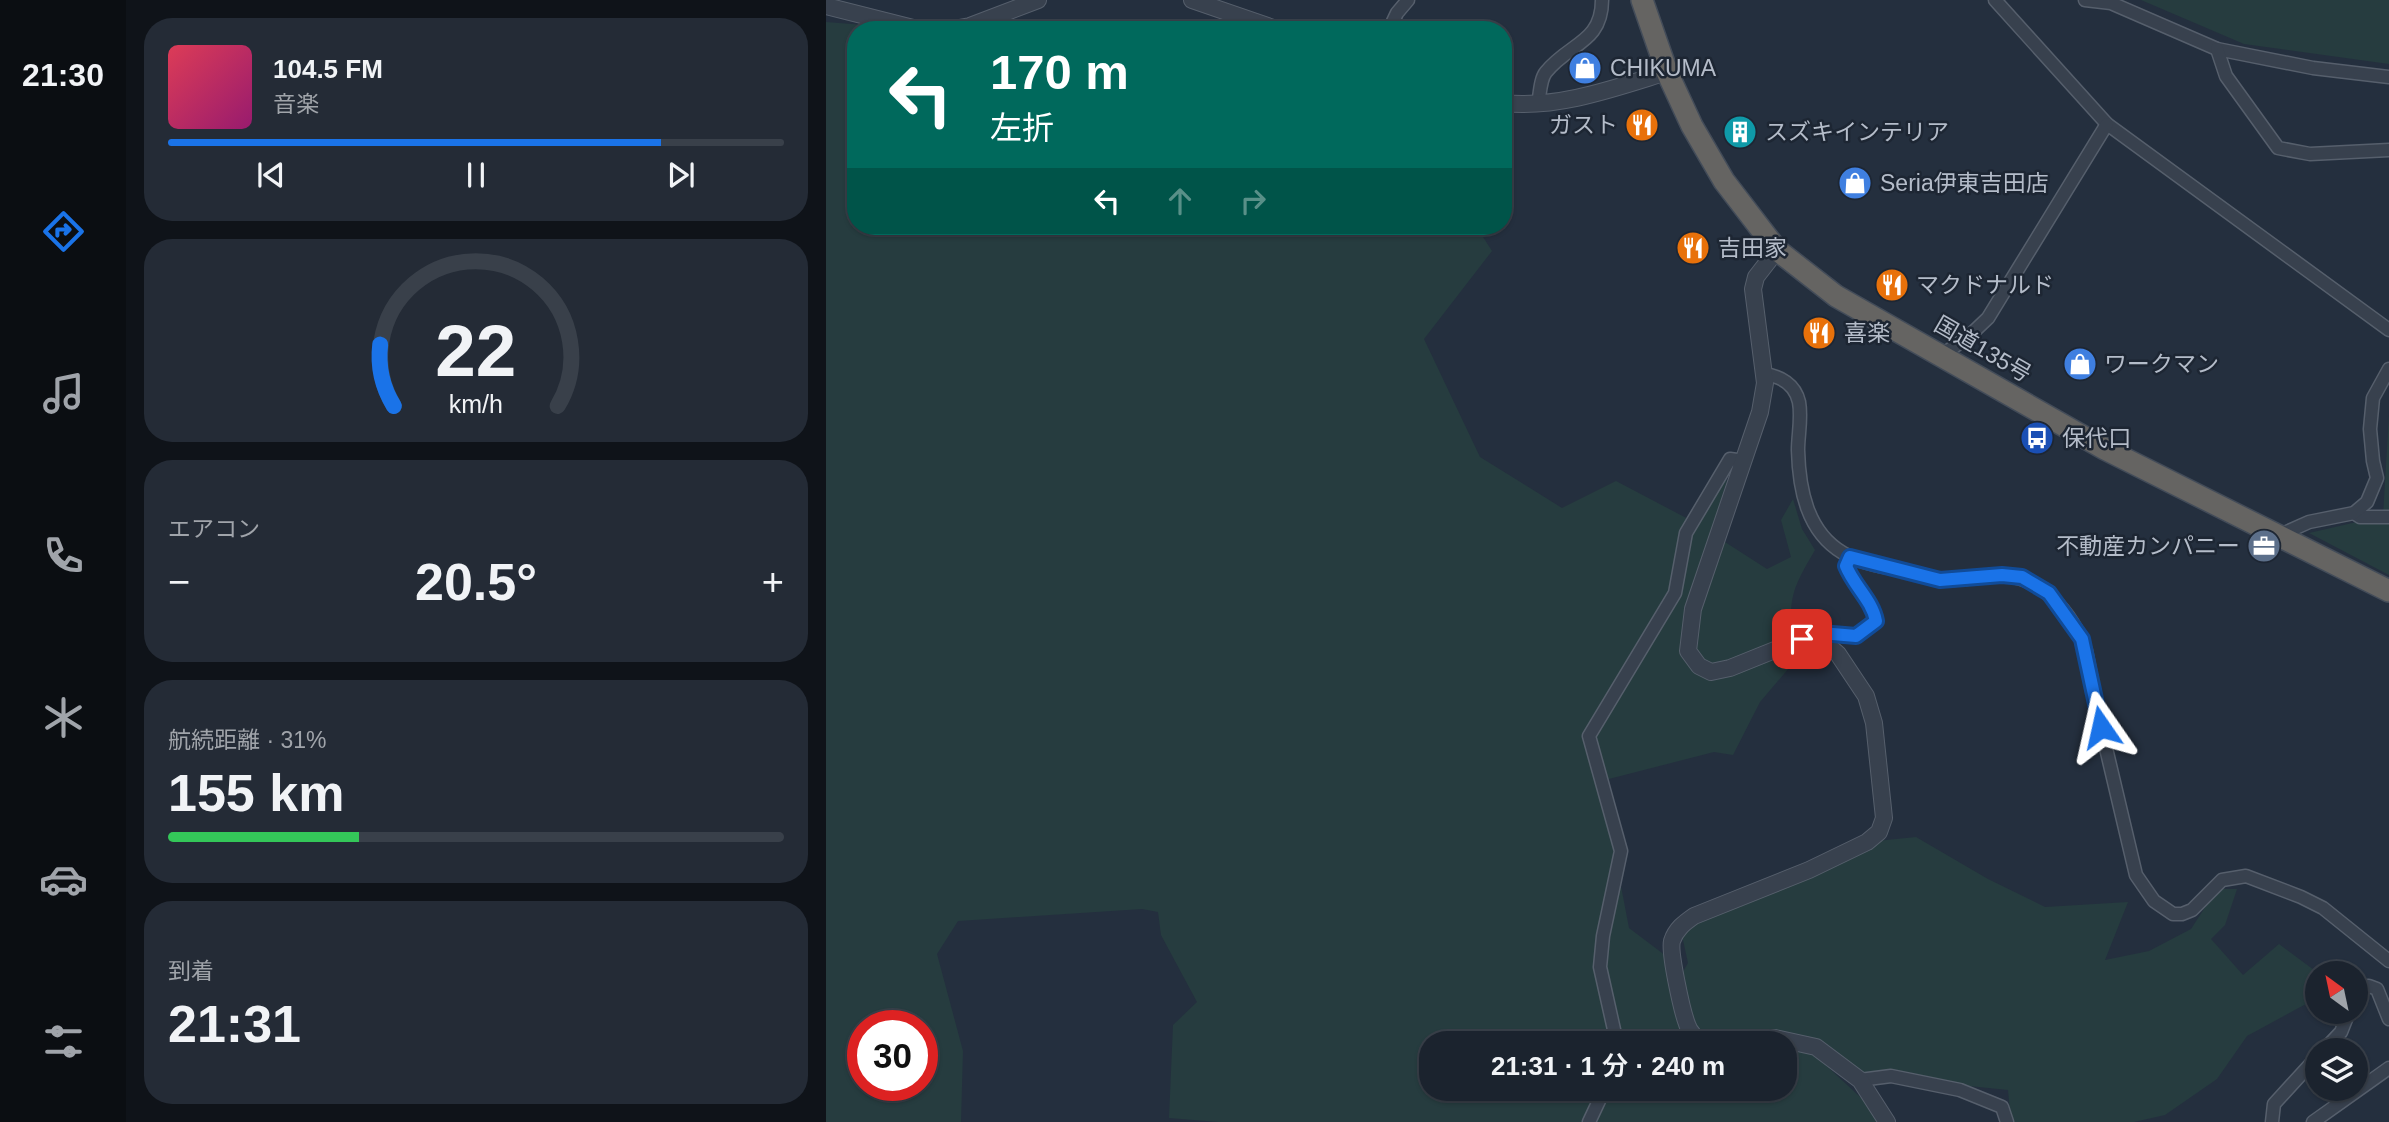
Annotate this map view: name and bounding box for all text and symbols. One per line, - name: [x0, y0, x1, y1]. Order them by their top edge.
- text: 170 m: [990, 45, 1129, 99]
- icon: left: [875, 49, 966, 140]
- shop icon: CHIKUMA: [1566, 49, 1604, 87]
- text: 104.5 FM: [273, 54, 383, 84]
- place label: CHIKUMA: [1610, 55, 1717, 81]
- text: 21:30: [22, 57, 104, 93]
- text: 音楽: [273, 91, 319, 117]
- restaurant icon: ガスト: [1623, 106, 1661, 144]
- text: 左折: [990, 110, 1054, 146]
- place label: ガスト: [1549, 112, 1618, 138]
- building icon: スズキインテリア: [1721, 113, 1759, 151]
- place label: スズキインテリア: [1765, 119, 1949, 145]
- icon: previous: [252, 156, 290, 194]
- icon: pause: [457, 156, 495, 194]
- icon: next: [662, 156, 700, 194]
- shop icon: Seria伊東吉田店: [1836, 164, 1874, 202]
- place label: Seria伊東吉田店: [1880, 170, 2049, 196]
- icon: left: [1088, 182, 1126, 220]
- icon: ahead: [1161, 182, 1199, 220]
- icon: right: [1234, 182, 1272, 220]
- icon: directions: [39, 207, 88, 256]
- restaurant icon: 吉田家: [1674, 229, 1712, 267]
- place label: 吉田家: [1718, 235, 1787, 261]
- restaurant icon: マクドナルド: [1873, 266, 1911, 304]
- place label: マクドナルド: [1916, 272, 2054, 298]
- text: 22: [436, 311, 516, 392]
- street label: 国道135号: [1930, 311, 2036, 387]
- restaurant icon: 喜楽: [1800, 314, 1838, 352]
- place label: 喜楽: [1844, 320, 1890, 346]
- shop icon: ワークマン: [2061, 345, 2099, 383]
- place label: ワークマン: [2104, 351, 2219, 377]
- icon: music: [39, 369, 88, 418]
- text: km/h: [449, 390, 503, 418]
- bus stop icon: 保代口: [2018, 419, 2056, 457]
- place label: 保代口: [2062, 425, 2131, 451]
- text: エアコン: [168, 516, 260, 542]
- office icon: 不動産カンパニー: [2245, 527, 2283, 565]
- icon: phone: [39, 531, 88, 580]
- place label: 不動産カンパニー: [2056, 533, 2240, 559]
- text: 20.5°: [415, 553, 537, 611]
- text: −: [168, 561, 190, 603]
- text: +: [762, 561, 784, 603]
- pin: [1772, 609, 1832, 669]
- icon: arrive: [1783, 620, 1821, 658]
- position arrow: [2064, 690, 2138, 764]
- icon: climate: [39, 693, 88, 742]
- text: 航続距離 · 31%: [168, 727, 326, 753]
- text: 155 km: [168, 764, 344, 822]
- icon: car: [39, 855, 88, 904]
- text: 到着: [168, 958, 214, 984]
- north arrow: [2305, 961, 2368, 1024]
- map controls: [2305, 961, 2368, 1101]
- text: 21:31: [168, 995, 301, 1053]
- speed limit sign: 30: [847, 1010, 938, 1101]
- icon: filters: [39, 1017, 88, 1066]
- button: layers: [2305, 1038, 2368, 1101]
- text: 21:31 · 1 分 · 240 m: [1491, 1051, 1725, 1081]

